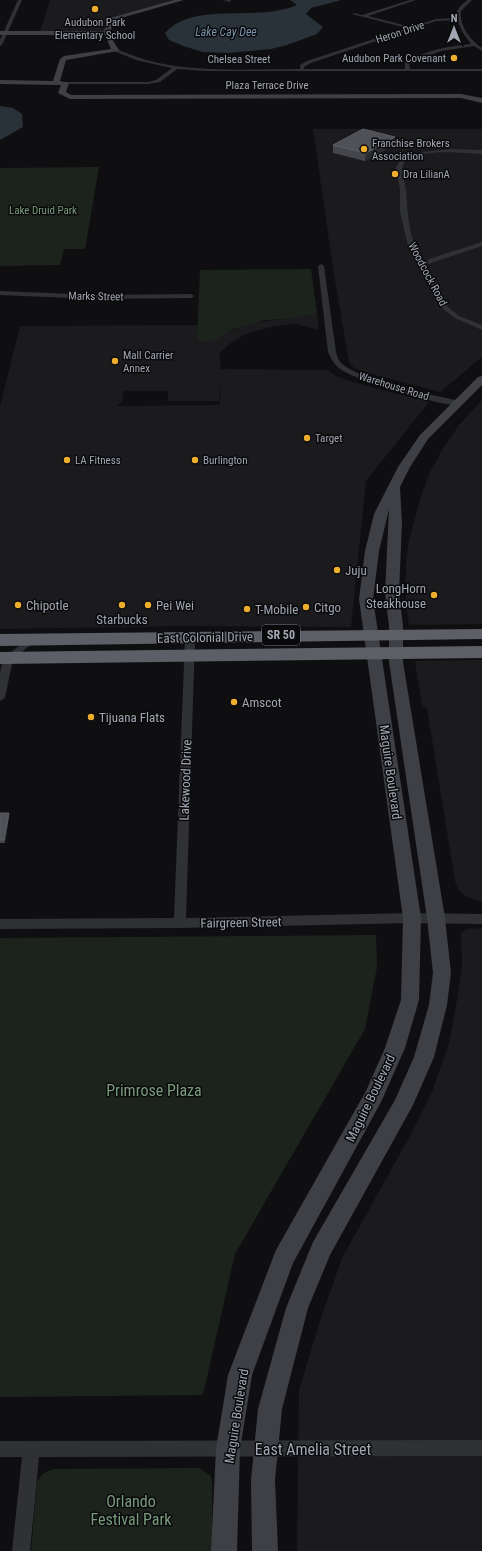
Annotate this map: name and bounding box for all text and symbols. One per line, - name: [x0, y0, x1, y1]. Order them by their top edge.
- marker: Audubon Park Elementary School: [90, 4, 100, 14]
- north arrow: [434, 8, 474, 48]
- text: N: [451, 12, 458, 25]
- place label: Audubon Park Elementary School: [55, 16, 135, 42]
- street label: Heron Drive: [374, 18, 426, 46]
- water label: Lake Cay Dee: [195, 25, 257, 39]
- place label: Audubon Park Covenant: [342, 52, 446, 65]
- street label: Chelsea Street: [208, 53, 270, 66]
- marker: Audubon Park Covenant: [449, 53, 459, 63]
- street label: Plaza Terrace Drive: [225, 79, 309, 92]
- place label: Franchise Brokers Association: [372, 137, 450, 163]
- marker: Franchise Brokers Association: [359, 144, 369, 154]
- place label: Dra LilianA: [403, 168, 451, 181]
- marker: Dra LilianA: [390, 169, 400, 179]
- park label: Lake Druid Park: [9, 204, 77, 217]
- street label: Woodcock Road: [405, 240, 450, 308]
- street label: Marks Street: [68, 290, 124, 303]
- place label: Mall Carrier Annex: [123, 349, 174, 375]
- marker: Mall Carrier Annex: [110, 356, 120, 366]
- street label: Warehouse Road: [357, 370, 431, 403]
- place label: Target: [315, 432, 342, 445]
- marker: Target: [302, 433, 312, 443]
- place label: LA Fitness: [75, 454, 121, 467]
- place label: Burlington: [203, 454, 247, 467]
- marker: LA Fitness: [62, 455, 72, 465]
- marker: Burlington: [190, 455, 200, 465]
- place label: Juju: [345, 563, 367, 578]
- marker: Juju: [332, 565, 342, 575]
- place label: LongHorn Steakhouse: [366, 581, 426, 611]
- marker: LongHorn Steakhouse: [429, 590, 439, 600]
- place label: Chipotle: [26, 598, 69, 613]
- place label: Pei Wei: [156, 598, 194, 613]
- marker: Chipotle: [13, 600, 23, 610]
- marker: Starbucks: [117, 600, 127, 610]
- marker: Pei Wei: [143, 600, 153, 610]
- place label: Citgo: [314, 600, 341, 615]
- place label: T-Mobile: [255, 602, 298, 617]
- marker: Citgo: [301, 602, 311, 612]
- marker: T-Mobile: [242, 604, 252, 614]
- place label: Starbucks: [96, 612, 148, 627]
- road number: SR 50: [262, 625, 300, 645]
- street label: East Colonial Drive: [157, 629, 253, 646]
- place label: Amscot: [242, 695, 282, 710]
- marker: Amscot: [229, 697, 239, 707]
- place label: Tijuana Flats: [99, 710, 165, 725]
- marker: Tijuana Flats: [86, 712, 96, 722]
- street label: Maguire Boulevard: [376, 724, 405, 820]
- street label: Lakewood Drive: [177, 739, 194, 821]
- street label: Fairgreen Street: [200, 914, 282, 931]
- street label: Maguire Boulevard: [343, 1052, 398, 1144]
- park label: Primrose Plaza: [106, 1081, 202, 1100]
- street label: Maguire Boulevard: [222, 1368, 251, 1464]
- street label: East Amelia Street: [255, 1440, 371, 1459]
- park label: Orlando Festival Park: [91, 1492, 172, 1529]

